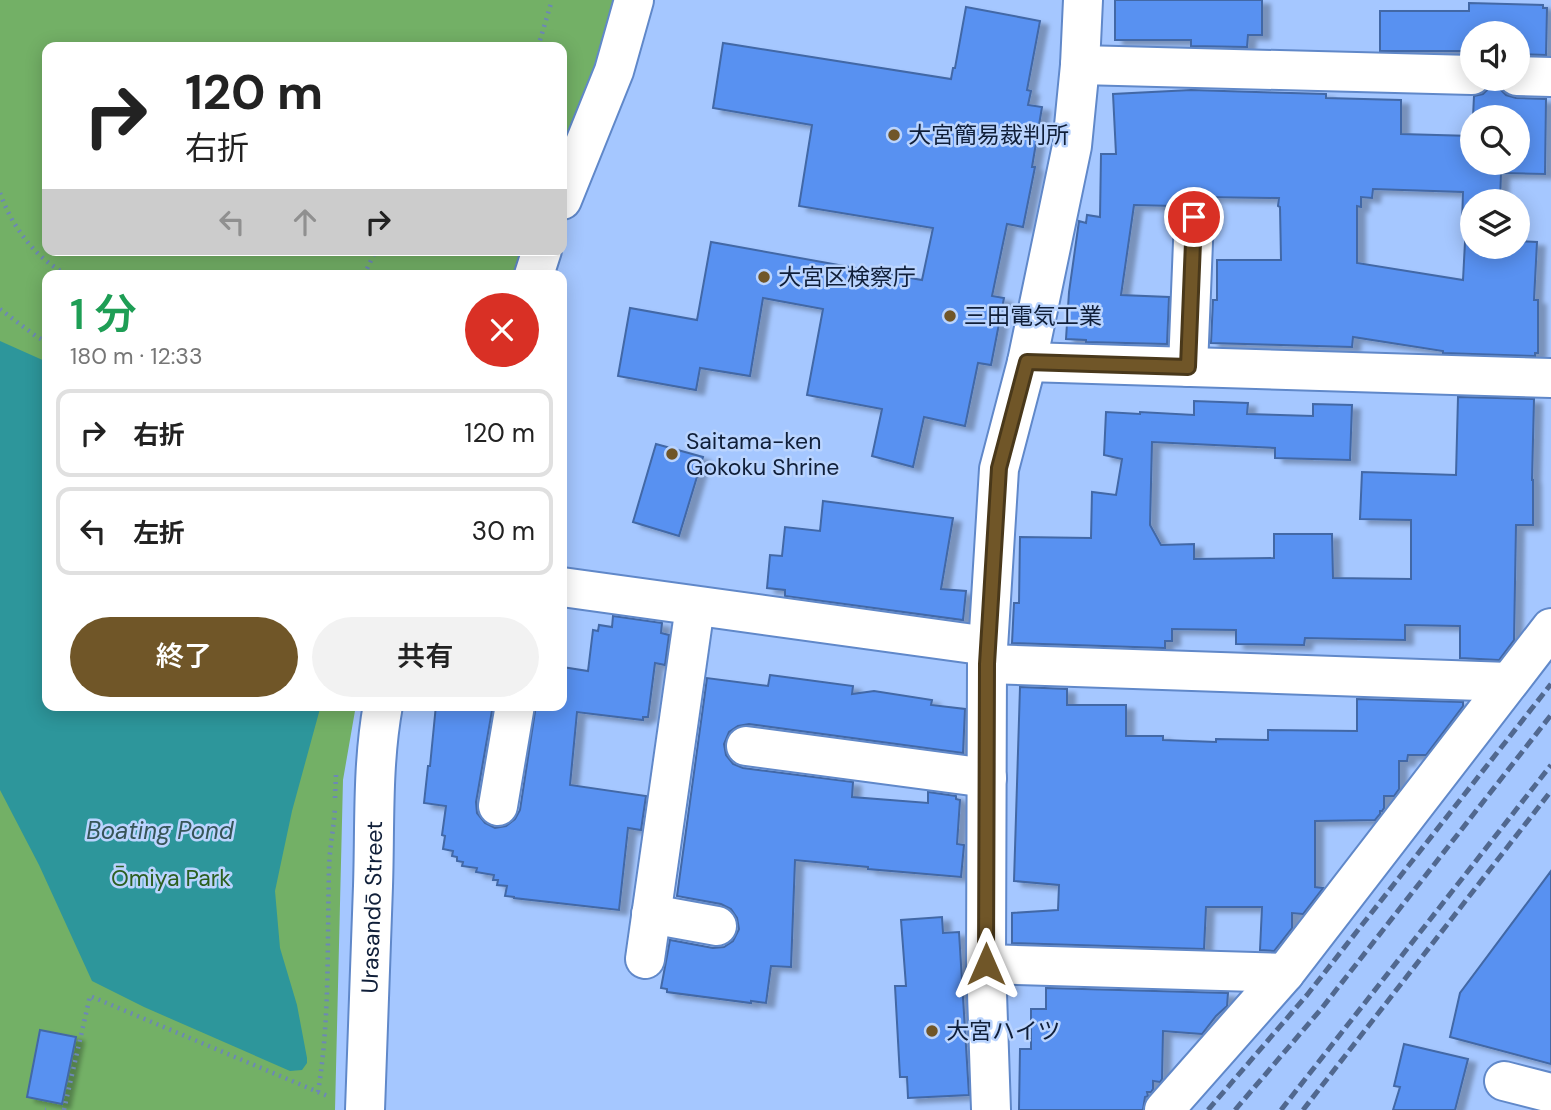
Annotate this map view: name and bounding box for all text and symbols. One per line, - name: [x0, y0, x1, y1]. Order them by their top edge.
- map controls: [1460, 21, 1530, 259]
- button: sound: [1460, 21, 1530, 91]
- text: 120 m: [185, 60, 323, 124]
- icon: right: [70, 70, 161, 161]
- button: search: [1460, 105, 1530, 175]
- place label: 大宮簡易裁判所: [908, 120, 1069, 150]
- text: 右折: [185, 127, 249, 169]
- marker: 大宮簡易裁判所: [886, 127, 902, 143]
- pin: [1164, 187, 1224, 247]
- button: layers: [1460, 189, 1530, 259]
- icon: arrive: [1175, 198, 1213, 236]
- icon: left: [213, 203, 251, 241]
- icon: ahead: [286, 203, 324, 241]
- icon: right: [359, 203, 397, 241]
- place label: 大宮区検察庁: [778, 262, 916, 292]
- marker: 大宮区検察庁: [756, 269, 772, 285]
- text: 1 分: [70, 287, 137, 342]
- button: close: [465, 293, 539, 367]
- place label: 三田電気工業: [964, 301, 1102, 331]
- marker: 三田電気工業: [942, 308, 958, 324]
- text: 180 m · 12:33: [70, 341, 203, 371]
- icon: right: [74, 414, 112, 452]
- text: 120 m: [464, 416, 535, 450]
- text: 右折: [133, 418, 185, 452]
- place label: Saitama-ken Gokoku Shrine: [686, 426, 839, 482]
- marker: Saitama-ken Gokoku Shrine: [664, 446, 680, 462]
- icon: left: [74, 512, 112, 550]
- text: 30 m: [472, 514, 535, 548]
- text: 左折: [133, 516, 185, 550]
- button: 終了: [70, 617, 298, 697]
- button: 共有: [312, 617, 539, 697]
- water label: Boating Pond: [86, 815, 235, 846]
- street label: Urasandō Street: [354, 821, 389, 994]
- park label: Ōmiya Park: [111, 863, 231, 893]
- position arrow: [949, 927, 1023, 1001]
- place label: 大宮ハイツ: [946, 1016, 1061, 1046]
- marker: 大宮ハイツ: [924, 1023, 940, 1039]

